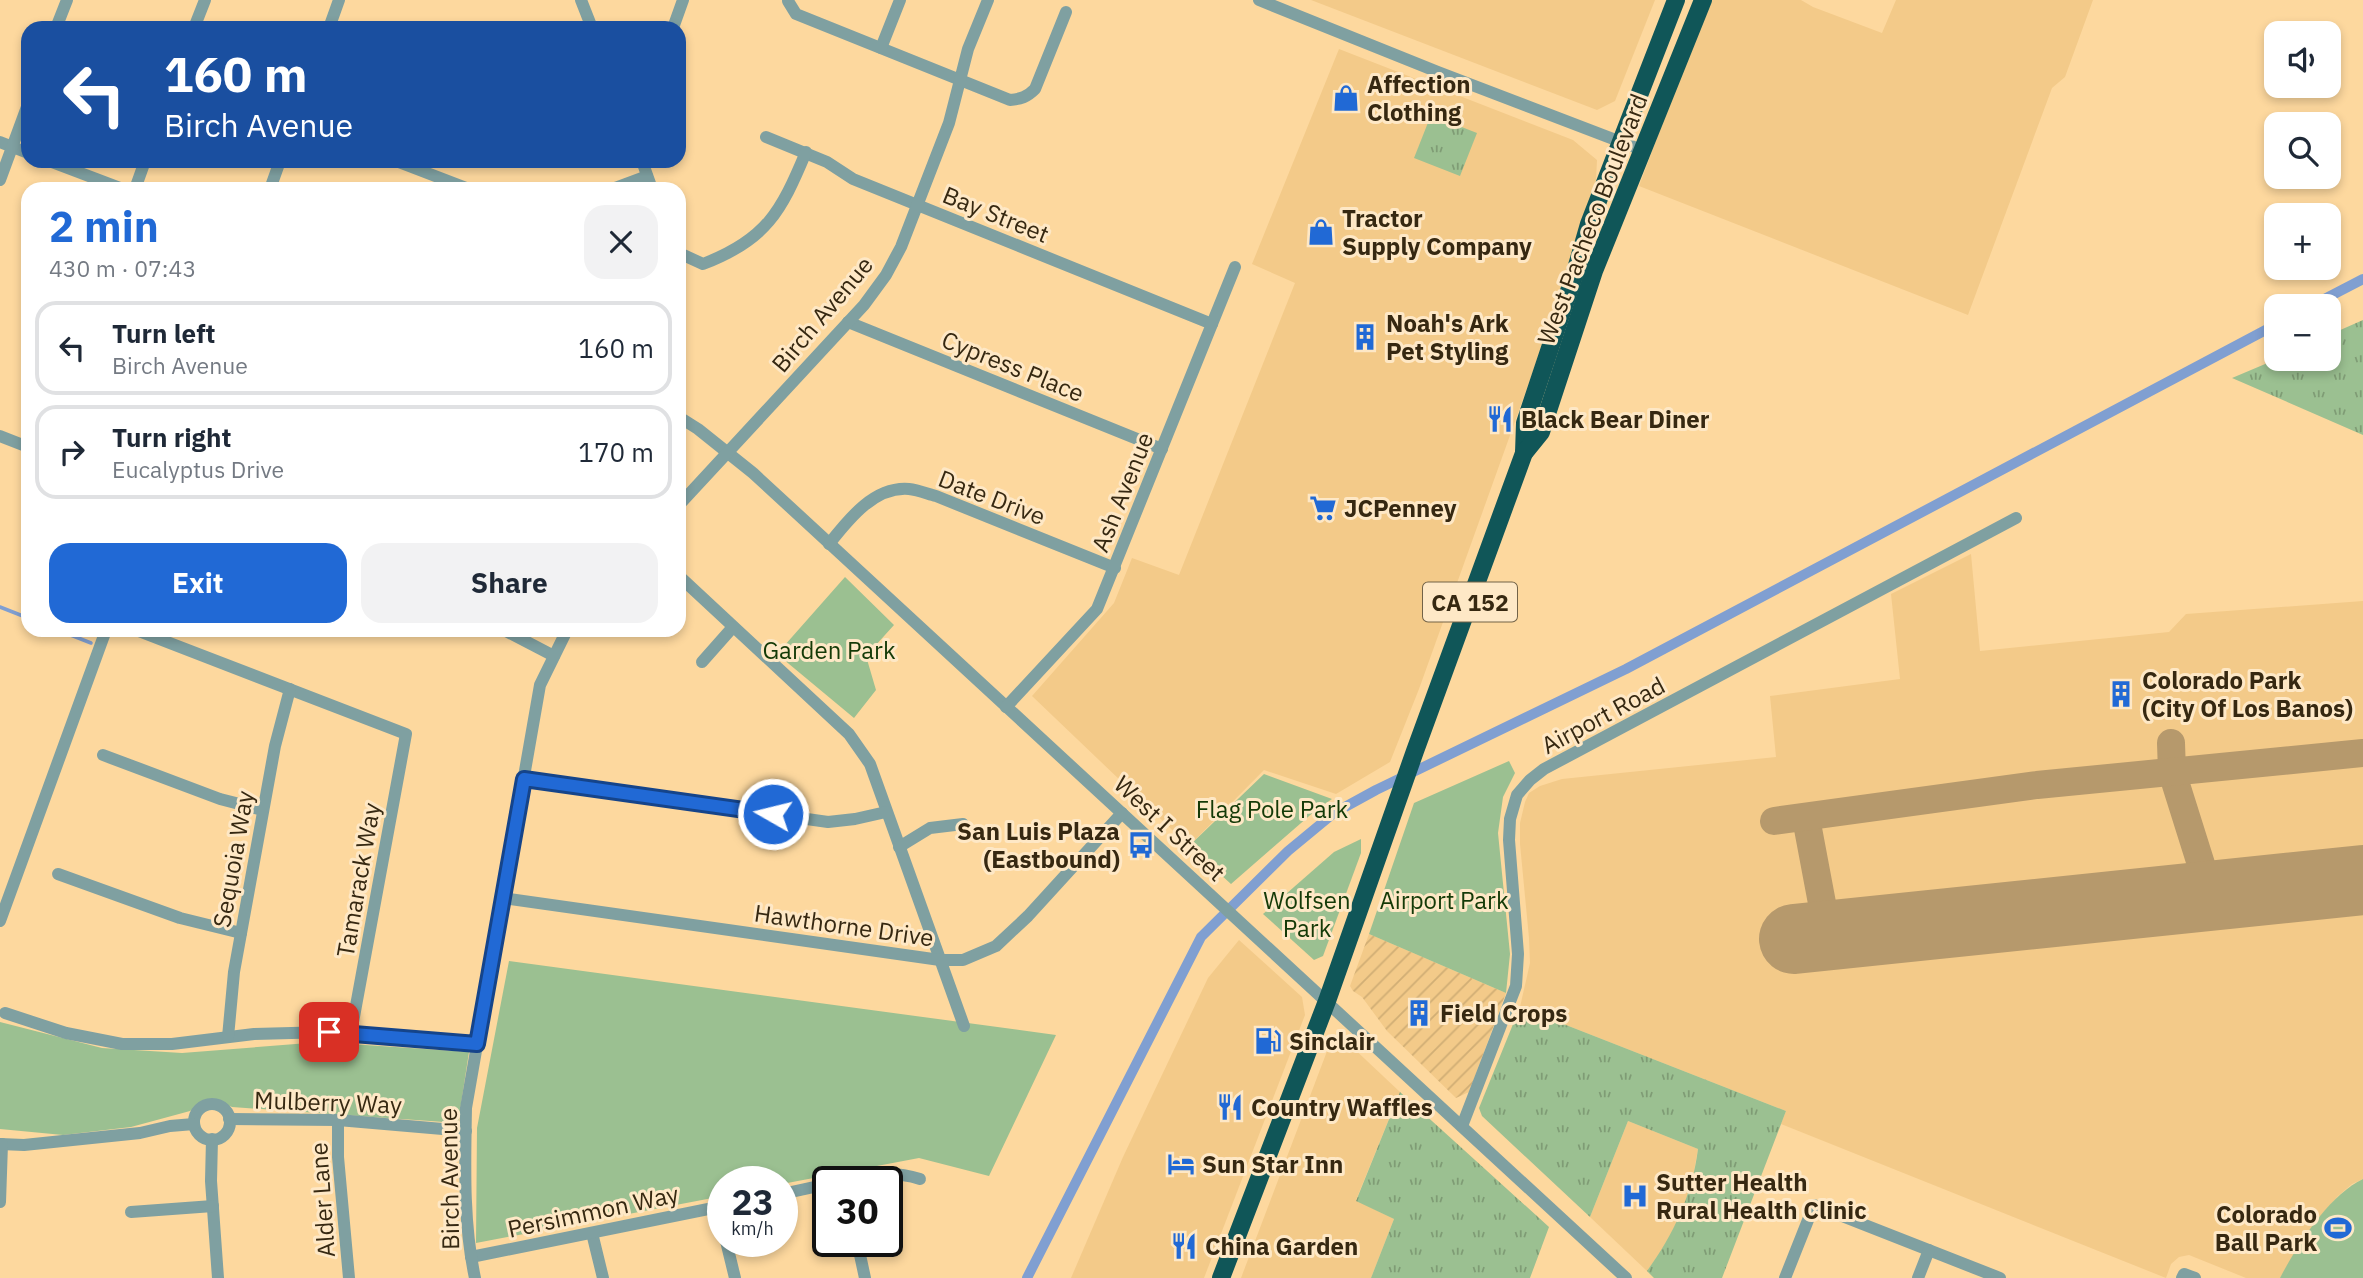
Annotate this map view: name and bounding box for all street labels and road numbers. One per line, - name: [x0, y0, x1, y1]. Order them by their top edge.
- street label: West Pacheco Boulevard: [1529, 89, 1655, 349]
- street label: Bay Street: [938, 178, 1054, 250]
- street label: Birch Avenue: [764, 249, 880, 379]
- street label: Cypress Place: [937, 323, 1089, 409]
- street label: Ash Avenue: [1083, 427, 1161, 557]
- street label: Date Drive: [934, 462, 1050, 532]
- road number: CA 152: [1423, 582, 1517, 622]
- street label: Airport Road: [1536, 669, 1670, 761]
- street label: West I Street: [1108, 768, 1232, 888]
- street label: Sequoia Way: [205, 788, 261, 930]
- street label: Tamarack Way: [329, 800, 387, 960]
- street label: Hawthorne Drive: [752, 897, 936, 953]
- street label: Mulberry Way: [253, 1083, 403, 1121]
- street label: Birch Avenue: [432, 1108, 466, 1250]
- street label: Alder Lane: [302, 1141, 342, 1259]
- street label: Persimmon Way: [504, 1177, 682, 1245]

